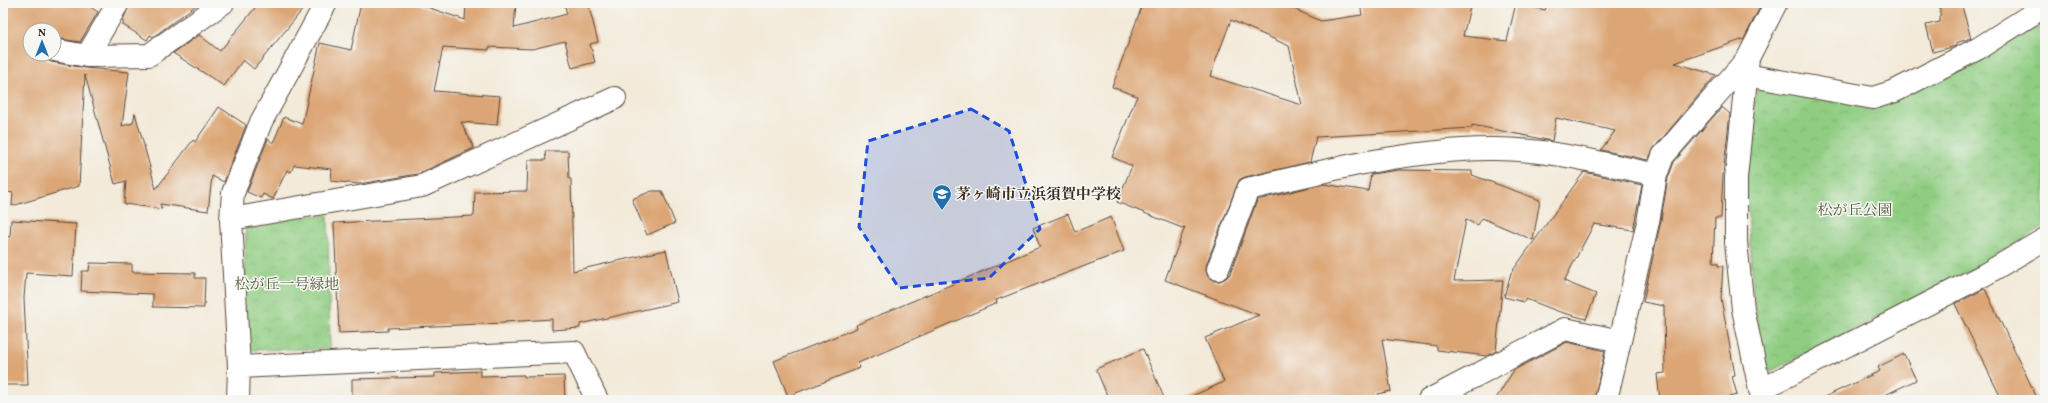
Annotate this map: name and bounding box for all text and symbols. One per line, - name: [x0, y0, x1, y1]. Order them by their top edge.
- north arrow: [22, 22, 62, 62]
- text: N: [38, 26, 46, 41]
- school or university icon: 茅ヶ崎市立浜須賀中学校: [931, 183, 953, 211]
- place label: 茅ヶ崎市立浜須賀中学校: [956, 185, 1121, 206]
- park label: 松が丘公園: [1817, 201, 1893, 222]
- park label: 松が丘一号緑地: [234, 275, 340, 296]

